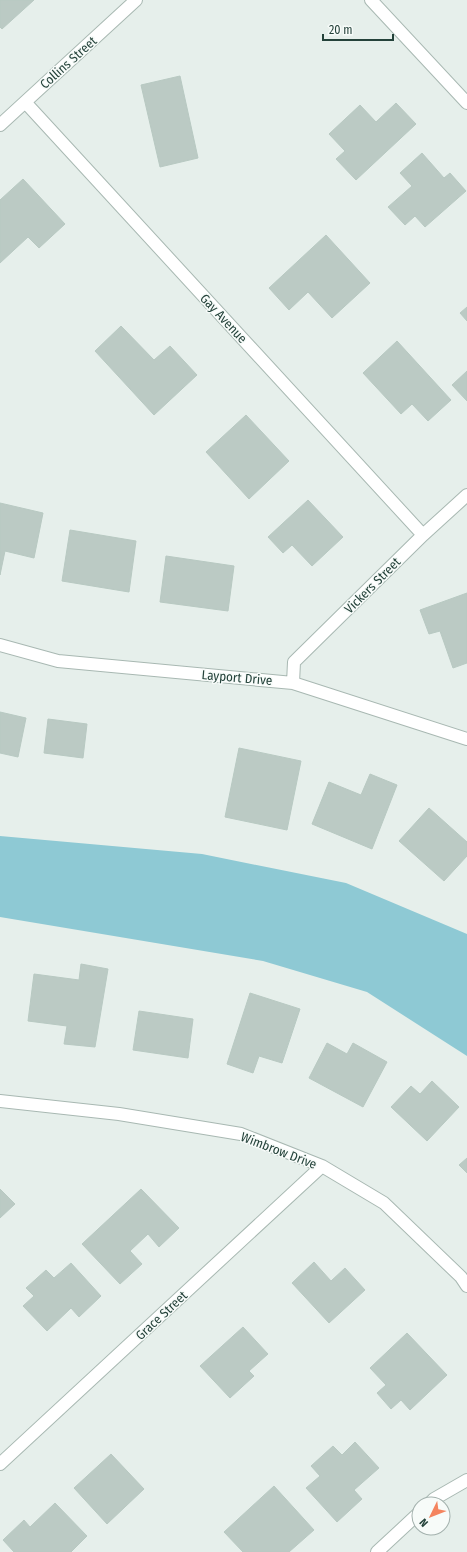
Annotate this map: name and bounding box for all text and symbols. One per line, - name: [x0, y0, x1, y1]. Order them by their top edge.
- scale bar: [323, 16, 393, 42]
- text: 20 m: [329, 23, 353, 37]
- street label: Collins Street: [37, 33, 100, 92]
- street label: Gay Avenue: [197, 291, 250, 346]
- street label: Vickers Street: [341, 554, 404, 616]
- street label: Layport Drive: [201, 667, 273, 688]
- street label: Wimbrow Drive: [239, 1129, 319, 1172]
- street label: Grace Street: [133, 1287, 191, 1343]
- north arrow: [411, 1496, 451, 1536]
- text: N: [417, 1516, 431, 1529]

